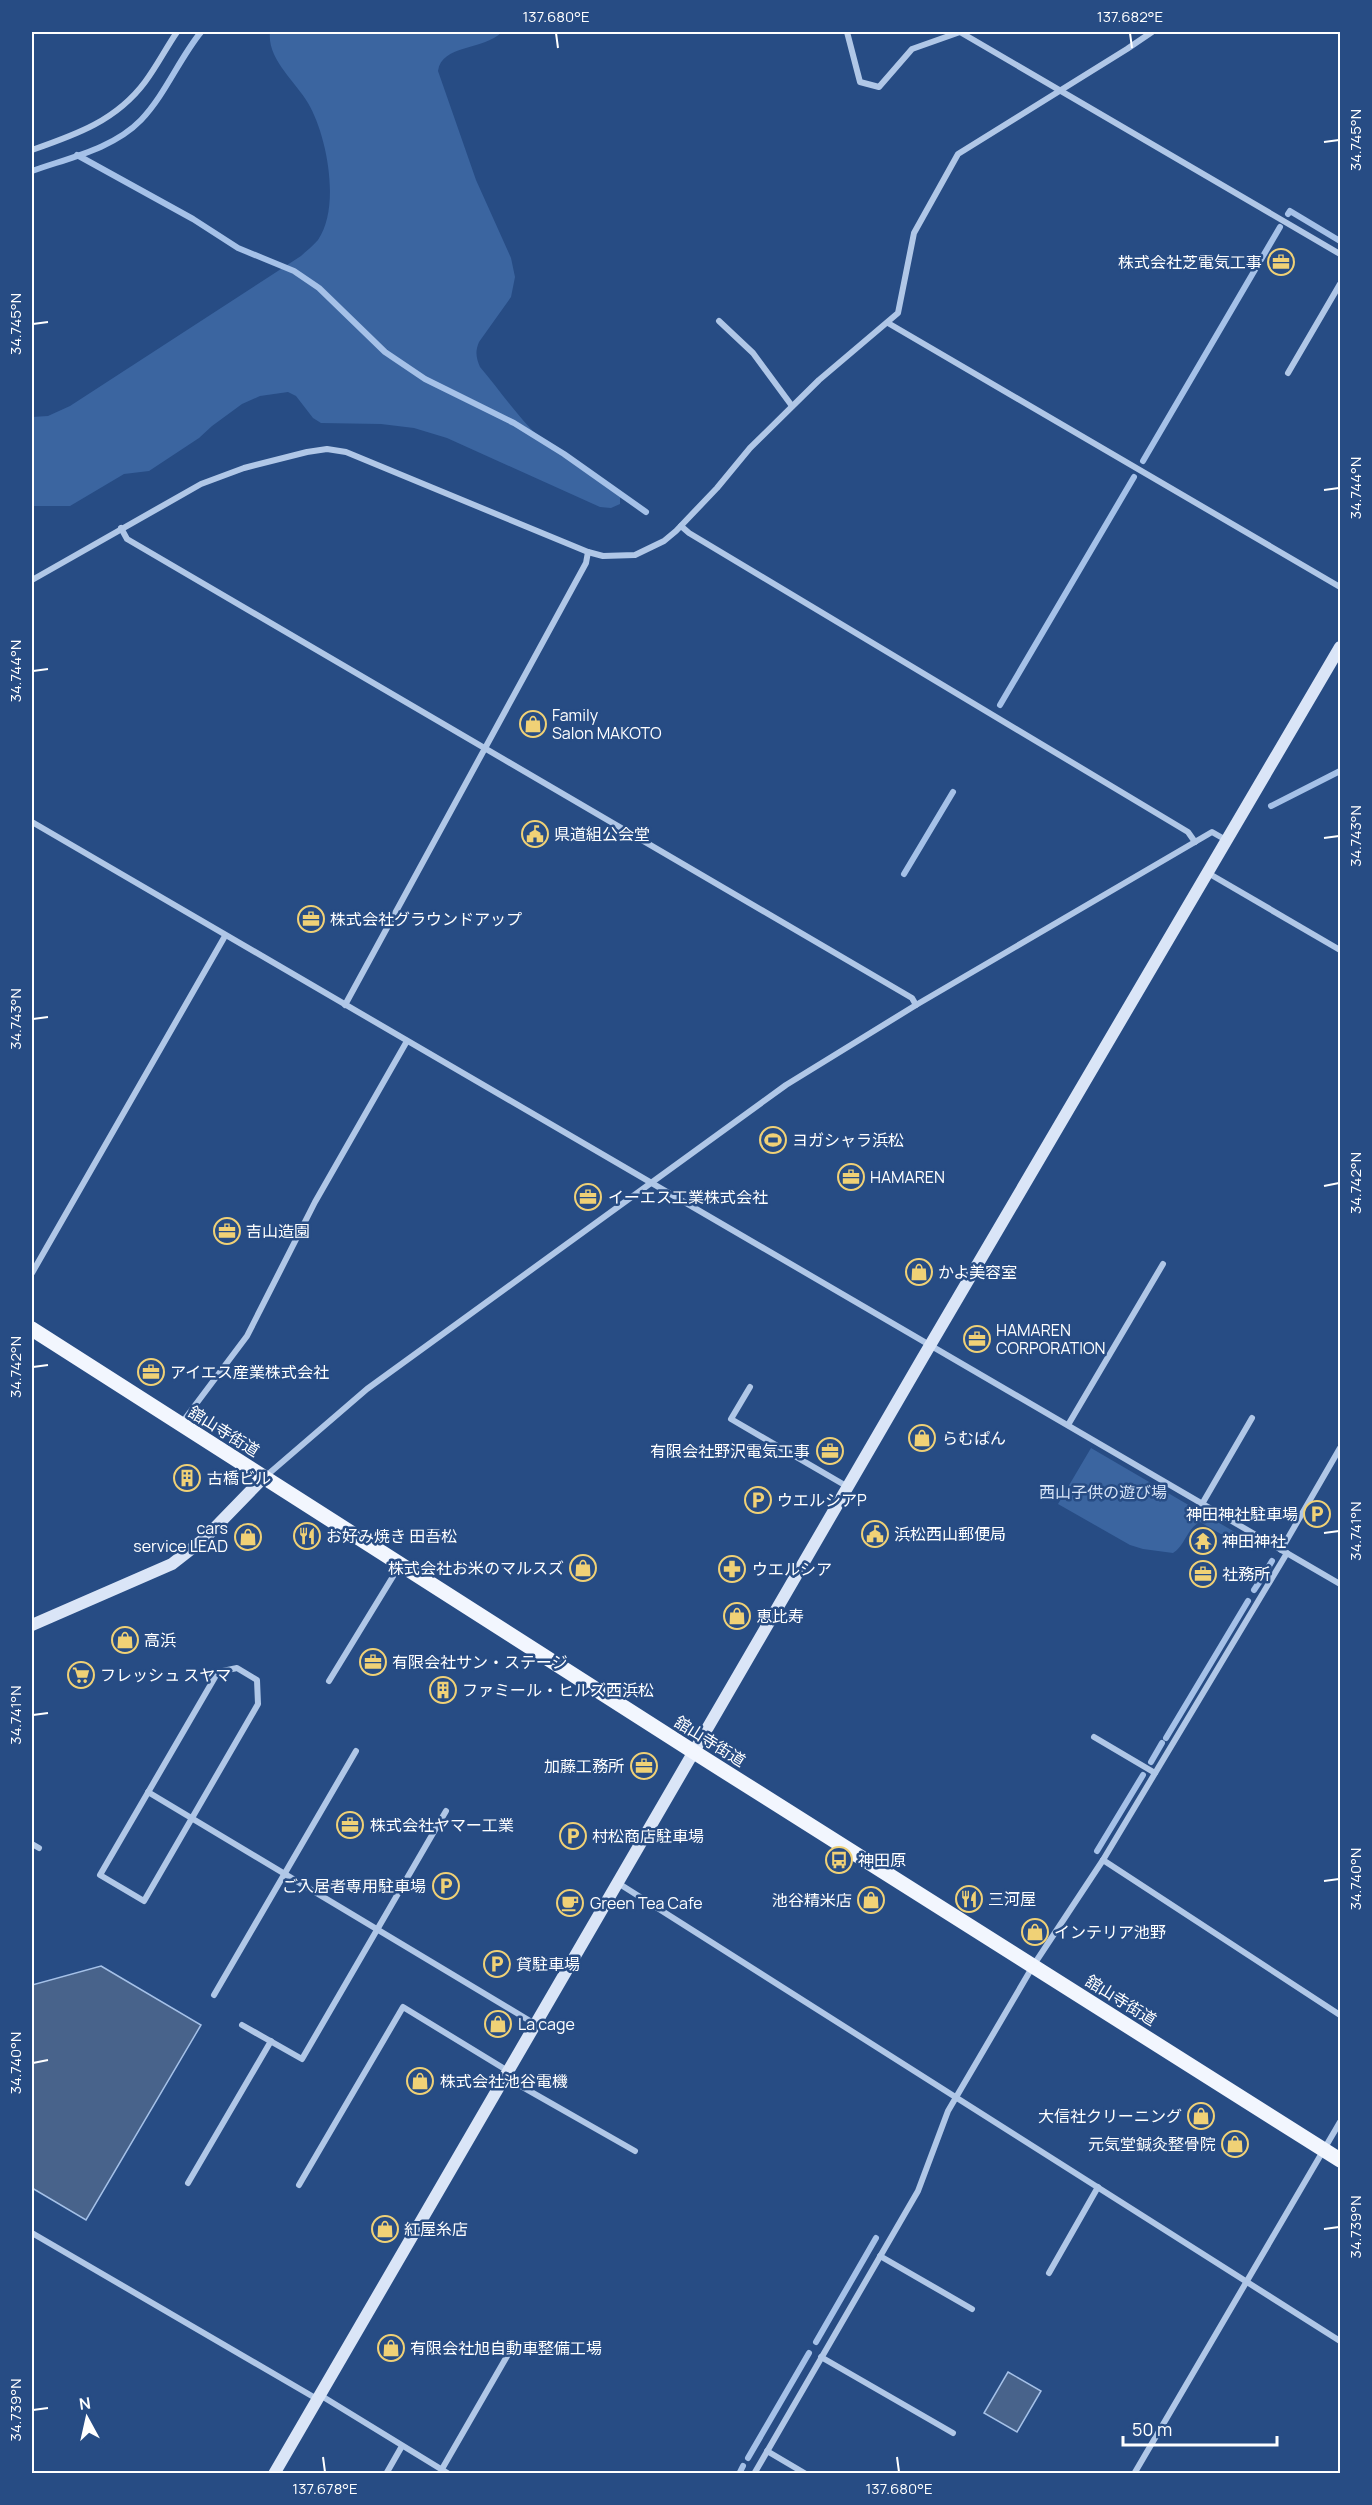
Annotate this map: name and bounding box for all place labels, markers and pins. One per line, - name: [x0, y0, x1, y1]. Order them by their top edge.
- office icon: 株式会社芝電気工事: [1266, 247, 1296, 277]
- place label: 株式会社芝電気工事: [1118, 251, 1262, 273]
- place label: Family Salon MAKOTO: [552, 704, 662, 744]
- shop icon: Family Salon MAKOTO: [518, 709, 548, 739]
- public building icon: 県道組公会堂: [520, 819, 550, 849]
- place label: 県道組公会堂: [554, 823, 650, 845]
- office icon: 株式会社グラウンドアップ: [296, 904, 326, 934]
- place label: 株式会社グラウンドアップ: [330, 908, 522, 930]
- sports icon: ヨガシャラ浜松: [758, 1125, 788, 1155]
- place label: ヨガシャラ浜松: [792, 1129, 904, 1151]
- office icon: HAMAREN: [836, 1162, 866, 1192]
- place label: HAMAREN: [870, 1166, 945, 1188]
- office icon: イーエス工業株式会社: [573, 1182, 603, 1212]
- place label: イーエス工業株式会社: [608, 1186, 768, 1208]
- office icon: 吉山造園: [212, 1216, 242, 1246]
- place label: 吉山造園: [246, 1220, 310, 1242]
- shop icon: かよ美容室: [904, 1257, 934, 1287]
- place label: かよ美容室: [938, 1261, 1017, 1283]
- place label: HAMAREN CORPORATION: [996, 1319, 1105, 1359]
- office icon: HAMAREN CORPORATION: [962, 1324, 992, 1354]
- office icon: アイエス産業株式会社: [136, 1357, 166, 1387]
- place label: アイエス産業株式会社: [170, 1361, 329, 1383]
- shop icon: らむぱん: [907, 1423, 937, 1453]
- place label: らむぱん: [942, 1427, 1006, 1449]
- office icon: 有限会社野沢電気工事: [815, 1436, 845, 1466]
- place label: 有限会社野沢電気工事: [650, 1440, 810, 1462]
- building icon: 古橋ビル: [172, 1463, 202, 1493]
- place label: 古橋ビル: [207, 1467, 271, 1489]
- parking icon: ウエルシアP: [743, 1485, 773, 1515]
- place label: ウエルシアP: [777, 1489, 867, 1511]
- parking icon: 神田神社駐車場: [1302, 1499, 1332, 1529]
- place label: 神田神社駐車場: [1186, 1503, 1298, 1525]
- place label: cars service LEAD: [133, 1517, 228, 1557]
- public building icon: 浜松西山郵便局: [860, 1519, 890, 1549]
- restaurant icon: お好み焼き 田吾松: [292, 1521, 322, 1551]
- shop icon: cars service LEAD: [233, 1522, 263, 1552]
- place label: 浜松西山郵便局: [894, 1523, 1006, 1545]
- place label: お好み焼き 田吾松: [326, 1525, 457, 1547]
- temple icon: 神田神社: [1188, 1526, 1218, 1556]
- place label: 神田神社: [1222, 1530, 1286, 1552]
- shop icon: 株式会社お米のマルスズ: [568, 1553, 598, 1583]
- pharmacy icon: ウエルシア: [717, 1554, 747, 1584]
- place label: 株式会社お米のマルスズ: [388, 1557, 564, 1579]
- place label: ウエルシア: [752, 1558, 832, 1580]
- office icon: 社務所: [1188, 1559, 1218, 1589]
- place label: 社務所: [1222, 1563, 1270, 1585]
- shop icon: 恵比寿: [722, 1601, 752, 1631]
- place label: 恵比寿: [756, 1605, 804, 1627]
- shop icon: 高浜: [110, 1625, 140, 1655]
- place label: 高浜: [144, 1629, 176, 1651]
- office icon: 有限会社サン・ステージ: [358, 1647, 388, 1677]
- place label: 有限会社サン・ステージ: [392, 1651, 568, 1673]
- supermarket icon: フレッシュ スヤマ: [66, 1660, 96, 1690]
- place label: フレッシュ スヤマ: [100, 1664, 231, 1686]
- building icon: ファミール・ヒルズ西浜松: [428, 1675, 458, 1705]
- place label: ファミール・ヒルズ西浜松: [462, 1679, 654, 1701]
- office icon: 加藤工務所: [629, 1751, 659, 1781]
- place label: 加藤工務所: [544, 1755, 624, 1777]
- office icon: 株式会社ヤマー工業: [335, 1810, 365, 1840]
- place label: 株式会社ヤマー工業: [370, 1814, 514, 1836]
- parking icon: 村松商店駐車場: [558, 1821, 588, 1851]
- place label: 村松商店駐車場: [592, 1825, 704, 1847]
- bus stop icon: 神田原: [824, 1845, 854, 1875]
- place label: 神田原: [858, 1849, 906, 1871]
- parking icon: ご入居者専用駐車場: [431, 1871, 461, 1901]
- place label: ご入居者専用駐車場: [282, 1875, 426, 1897]
- restaurant icon: 三河屋: [954, 1884, 984, 1914]
- shop icon: 池谷精米店: [856, 1885, 886, 1915]
- cafe icon: Green Tea Cafe: [555, 1888, 585, 1918]
- place label: 三河屋: [988, 1888, 1036, 1910]
- place label: 池谷精米店: [772, 1889, 852, 1911]
- place label: Green Tea Cafe: [590, 1892, 703, 1914]
- shop icon: インテリア池野: [1020, 1917, 1050, 1947]
- place label: インテリア池野: [1054, 1921, 1166, 1943]
- parking icon: 貸駐車場: [482, 1949, 512, 1979]
- place label: 貸駐車場: [516, 1953, 580, 1975]
- shop icon: La cage: [483, 2009, 513, 2039]
- place label: La cage: [518, 2013, 575, 2035]
- shop icon: 株式会社池谷電機: [405, 2066, 435, 2096]
- place label: 株式会社池谷電機: [440, 2070, 568, 2092]
- shop icon: 大信社クリーニング: [1186, 2101, 1216, 2131]
- place label: 大信社クリーニング: [1038, 2105, 1182, 2127]
- shop icon: 元気堂鍼灸整骨院: [1220, 2129, 1250, 2159]
- place label: 元気堂鍼灸整骨院: [1088, 2133, 1216, 2155]
- shop icon: 紅屋糸店: [370, 2214, 400, 2244]
- place label: 紅屋糸店: [404, 2218, 468, 2240]
- shop icon: 有限会社旭自動車整備工場: [376, 2333, 406, 2363]
- place label: 有限会社旭自動車整備工場: [410, 2337, 602, 2359]

